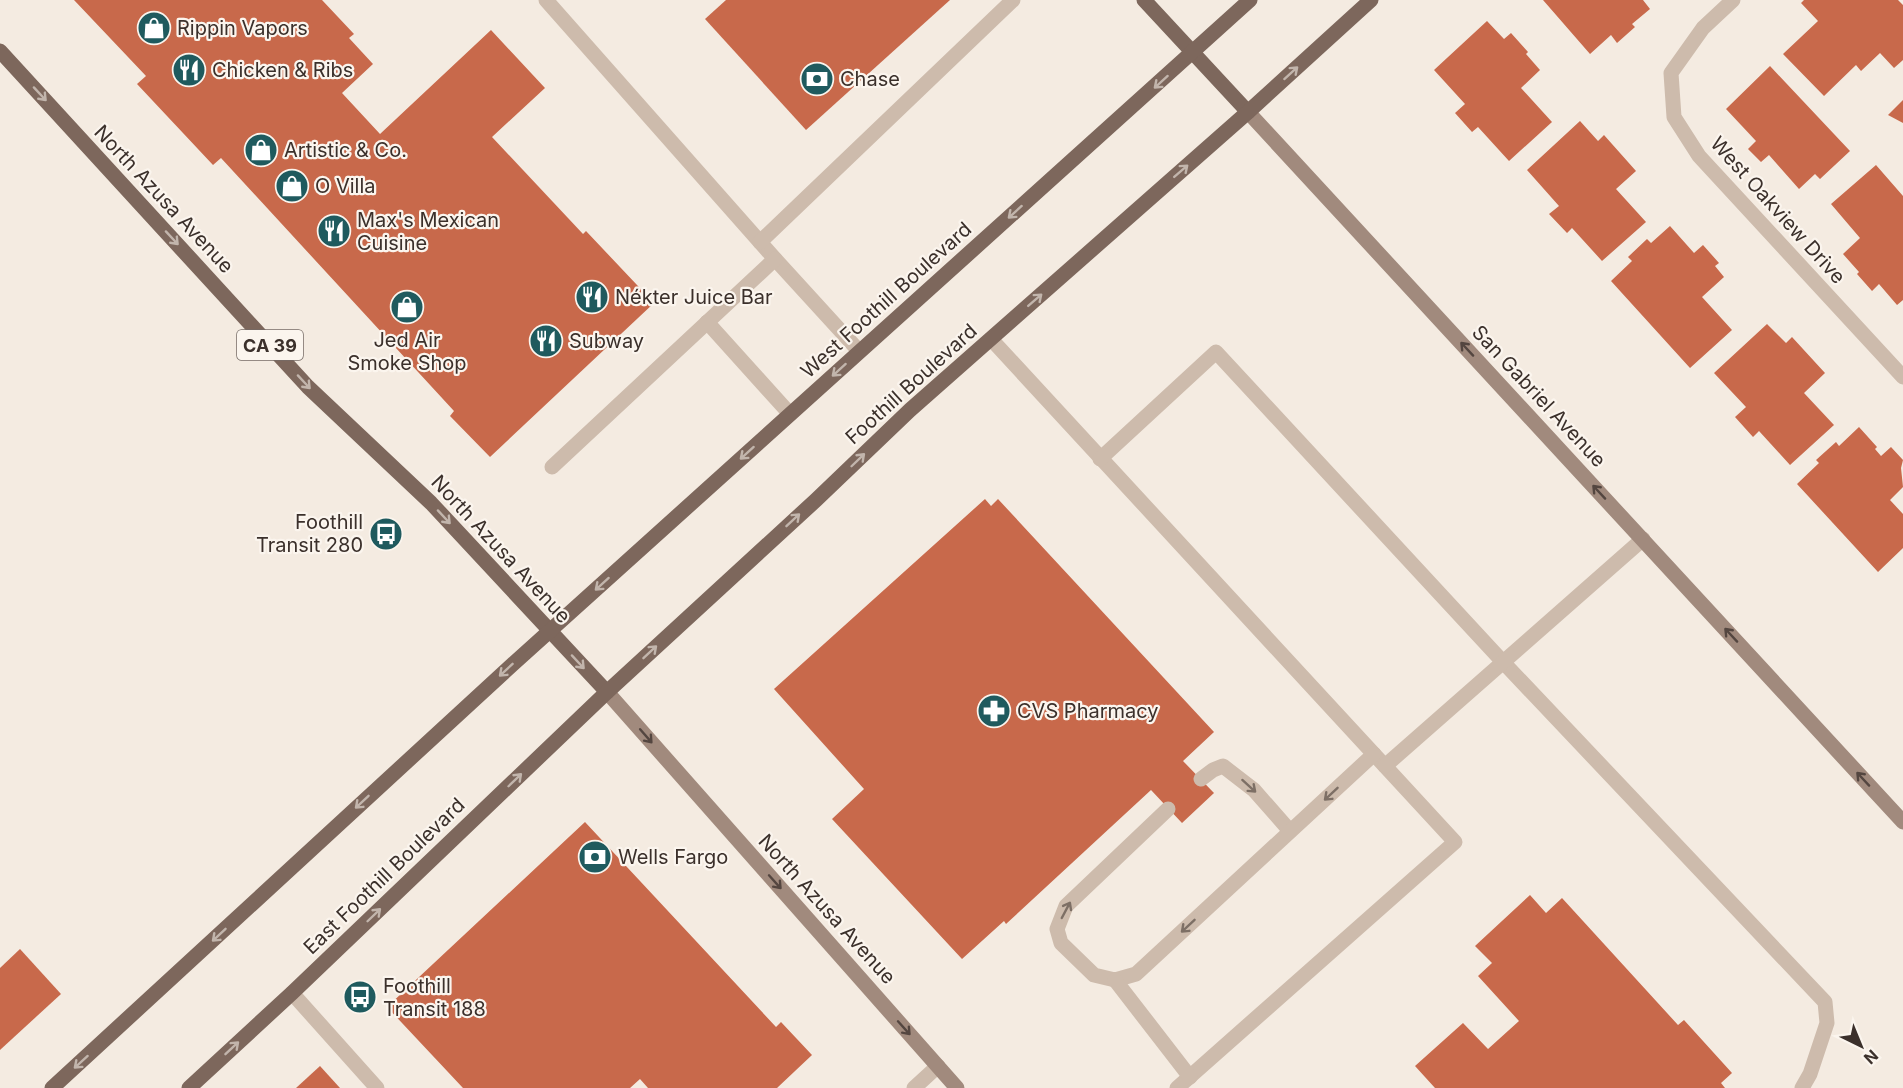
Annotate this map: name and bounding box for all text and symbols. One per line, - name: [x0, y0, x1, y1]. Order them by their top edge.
- shop icon: Rippin Vapors: [136, 10, 172, 46]
- place label: Rippin Vapors: [177, 16, 308, 40]
- restaurant icon: Chicken & Ribs: [171, 52, 207, 88]
- place label: Chicken & Ribs: [212, 58, 353, 82]
- bank icon: Chase: [799, 61, 835, 97]
- one-way arrow: [1283, 66, 1298, 80]
- place label: Chase: [840, 67, 900, 91]
- one-way arrow: [1154, 75, 1169, 89]
- one-way arrow: [33, 87, 47, 102]
- street label: North Azusa Avenue: [89, 120, 239, 278]
- shop icon: Artistic & Co.: [243, 132, 279, 168]
- street label: West Oakview Drive: [1706, 132, 1850, 288]
- place label: Artistic & Co.: [284, 138, 407, 162]
- one-way arrow: [1173, 164, 1188, 178]
- shop icon: O Villa: [274, 168, 310, 204]
- place label: O Villa: [315, 174, 375, 198]
- one-way arrow: [1008, 205, 1023, 219]
- place label: Max's Mexican Cuisine: [357, 208, 499, 255]
- restaurant icon: Max's Mexican Cuisine: [316, 213, 352, 249]
- street label: West Foothill Boulevard: [796, 217, 976, 383]
- one-way arrow: [164, 230, 178, 245]
- restaurant icon: Nékter Juice Bar: [574, 279, 610, 315]
- place label: Nékter Juice Bar: [615, 285, 773, 309]
- shop icon: Jed Air Smoke Shop: [389, 289, 425, 325]
- one-way arrow: [1027, 293, 1042, 307]
- street label: Foothill Boulevard: [840, 319, 982, 449]
- street label: San Gabriel Avenue: [1467, 320, 1611, 472]
- restaurant icon: Subway: [528, 323, 564, 359]
- place label: Jed Air Smoke Shop: [347, 328, 467, 375]
- place label: Subway: [569, 329, 644, 353]
- road number: CA 39: [237, 330, 303, 360]
- one-way arrow: [1460, 342, 1474, 357]
- one-way arrow: [831, 363, 846, 377]
- one-way arrow: [296, 374, 311, 389]
- one-way arrow: [740, 446, 755, 460]
- one-way arrow: [851, 452, 866, 467]
- street label: North Azusa Avenue: [426, 470, 576, 628]
- one-way arrow: [1592, 485, 1606, 500]
- one-way arrow: [437, 509, 451, 524]
- place label: Foothill Transit 280: [256, 510, 363, 557]
- one-way arrow: [786, 513, 801, 527]
- bus stop icon: Foothill Transit 280: [368, 516, 404, 552]
- one-way arrow: [595, 577, 610, 591]
- one-way arrow: [1724, 628, 1738, 643]
- one-way arrow: [642, 645, 657, 659]
- one-way arrow: [571, 654, 585, 669]
- one-way arrow: [499, 663, 514, 677]
- pharmacy icon: CVS Pharmacy: [976, 693, 1012, 729]
- place label: CVS Pharmacy: [1017, 699, 1159, 723]
- one-way arrow: [639, 728, 653, 743]
- one-way arrow: [1856, 771, 1870, 786]
- one-way arrow: [508, 773, 523, 788]
- one-way arrow: [1241, 779, 1256, 793]
- one-way arrow: [1324, 787, 1339, 801]
- street label: East Foothill Boulevard: [299, 793, 469, 959]
- one-way arrow: [355, 795, 370, 810]
- street label: North Azusa Avenue: [753, 829, 901, 989]
- bank icon: Wells Fargo: [577, 839, 613, 875]
- place label: Wells Fargo: [618, 845, 728, 869]
- one-way arrow: [768, 874, 782, 889]
- one-way arrow: [1060, 901, 1072, 919]
- one-way arrow: [366, 908, 381, 922]
- one-way arrow: [1181, 919, 1196, 933]
- one-way arrow: [212, 927, 227, 941]
- place label: Foothill Transit 188: [383, 974, 486, 1021]
- bus stop icon: Foothill Transit 188: [342, 979, 378, 1015]
- north arrow: [1831, 1016, 1891, 1076]
- one-way arrow: [897, 1020, 911, 1035]
- one-way arrow: [224, 1041, 239, 1055]
- text: N: [1860, 1045, 1883, 1068]
- one-way arrow: [73, 1055, 88, 1069]

